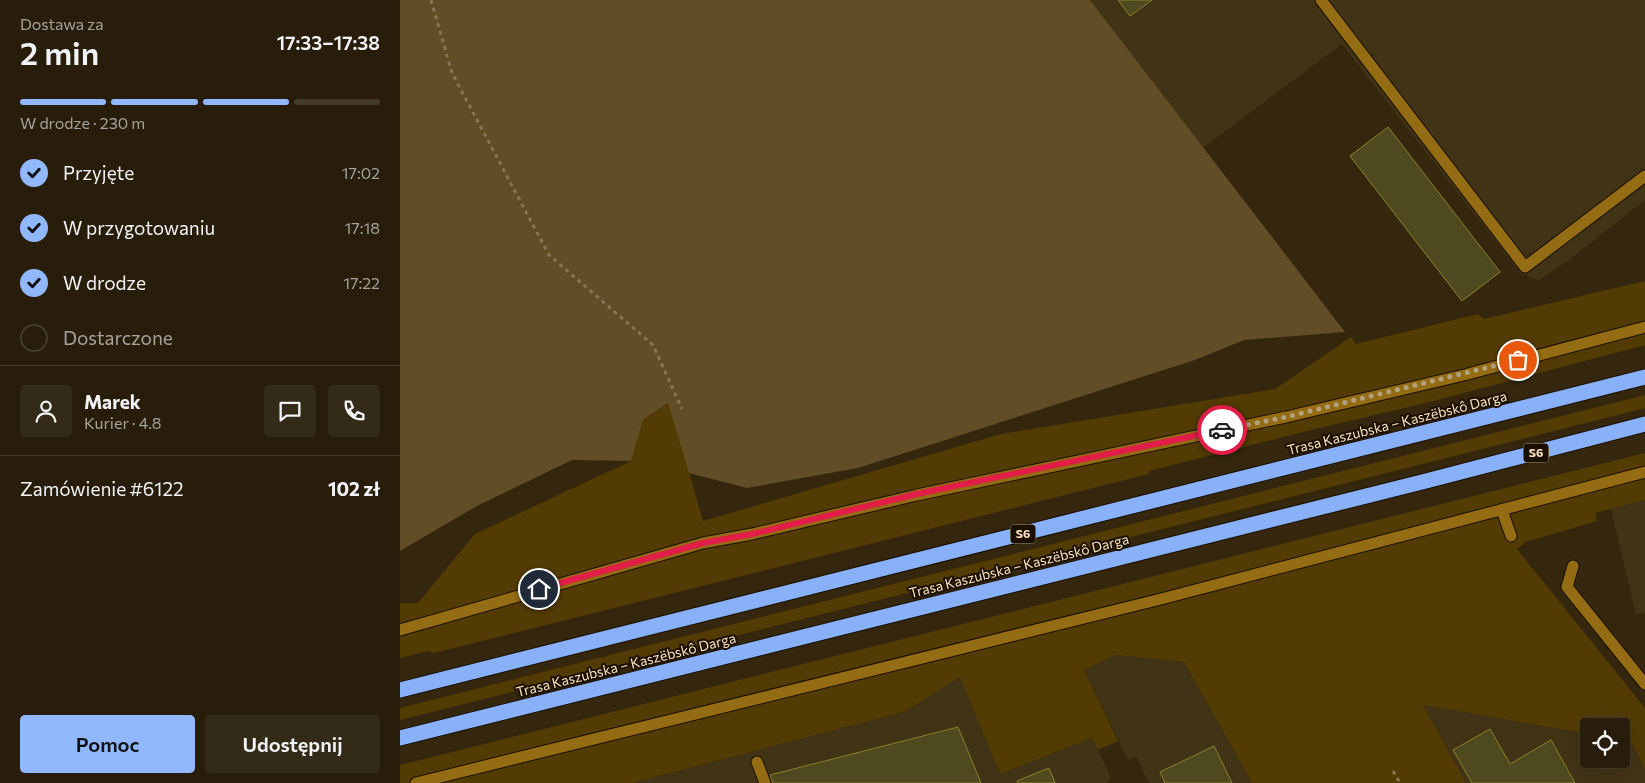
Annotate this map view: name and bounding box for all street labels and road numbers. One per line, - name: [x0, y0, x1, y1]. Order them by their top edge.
- street label: Trasa Kaszubska – Kaszëbskô Darga: [1285, 387, 1509, 458]
- road number: S6: [1524, 443, 1548, 462]
- road number: S6: [1010, 524, 1036, 544]
- street label: Trasa Kaszubska – Kaszëbskô Darga: [907, 530, 1131, 601]
- street label: Trasa Kaszubska – Kaszëbskô Darga: [514, 629, 738, 700]

